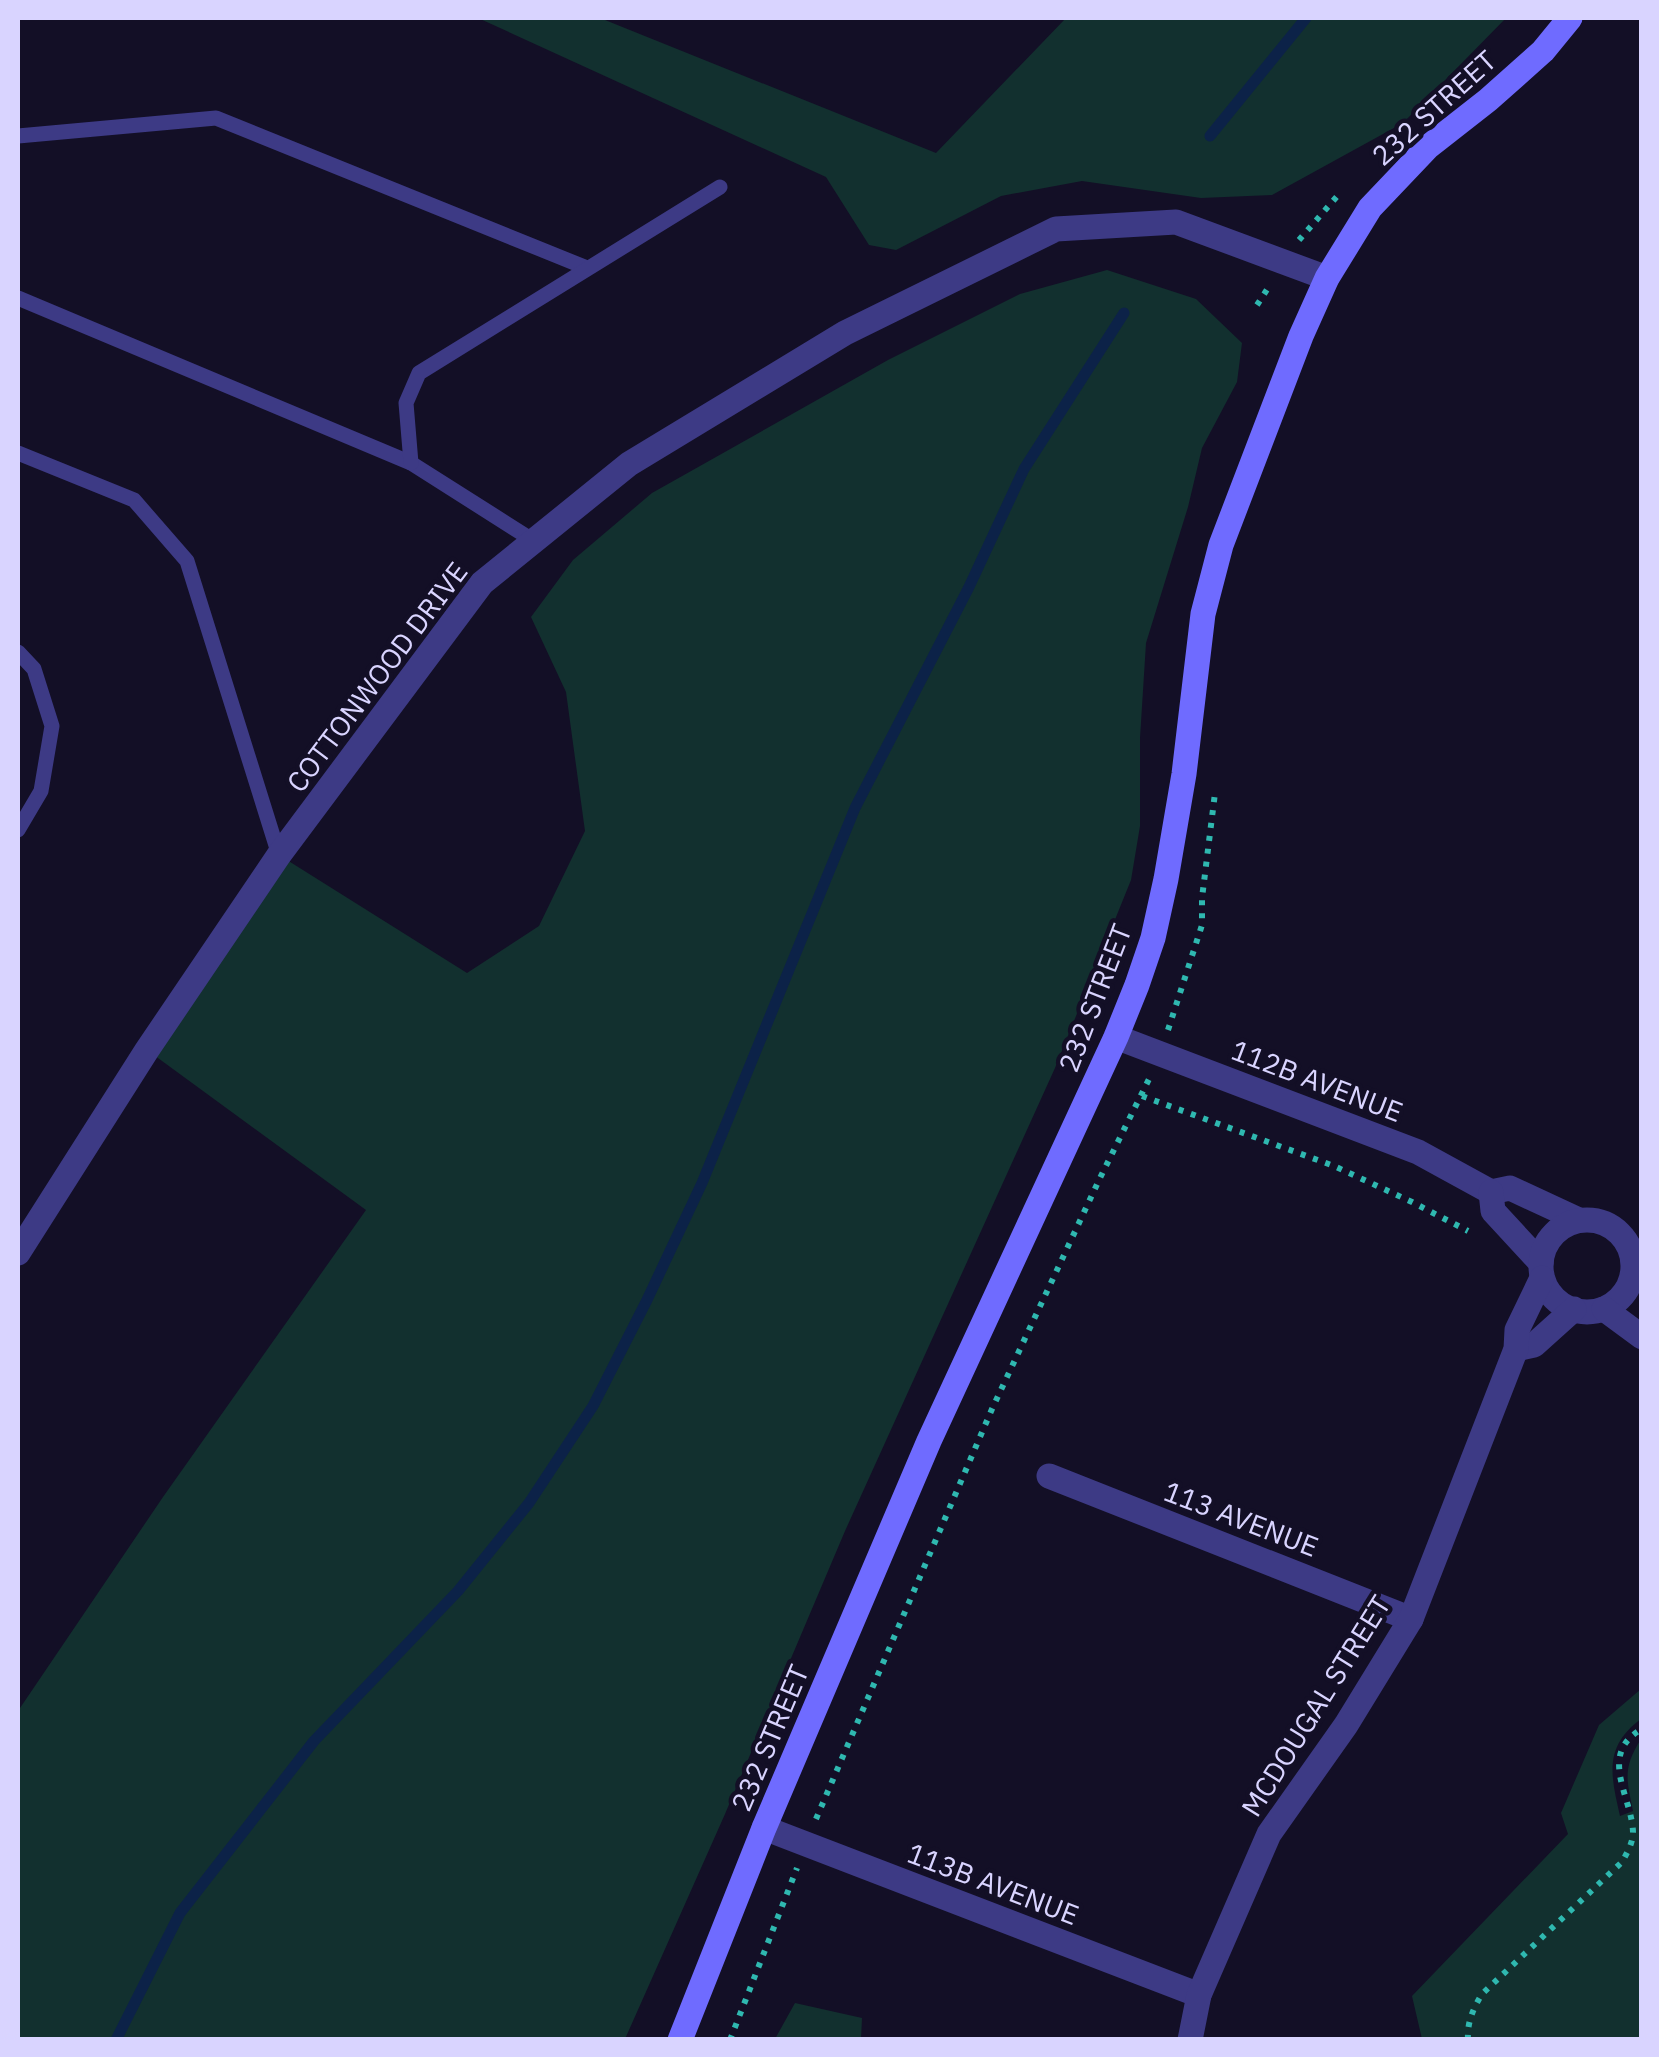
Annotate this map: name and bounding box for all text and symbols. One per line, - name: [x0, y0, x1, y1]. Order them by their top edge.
- street label: 232 STREET: [1364, 42, 1504, 173]
- street label: COTTONWOOD DRIVE: [278, 554, 475, 799]
- street label: 232 STREET: [1049, 919, 1140, 1077]
- street label: 112B AVENUE: [1226, 1031, 1408, 1130]
- street label: 113 AVENUE: [1159, 1472, 1324, 1565]
- street label: MCDOUGAL STREET: [1233, 1588, 1399, 1823]
- street label: 232 STREET: [722, 1659, 817, 1817]
- street label: 113B AVENUE: [902, 1834, 1084, 1933]

